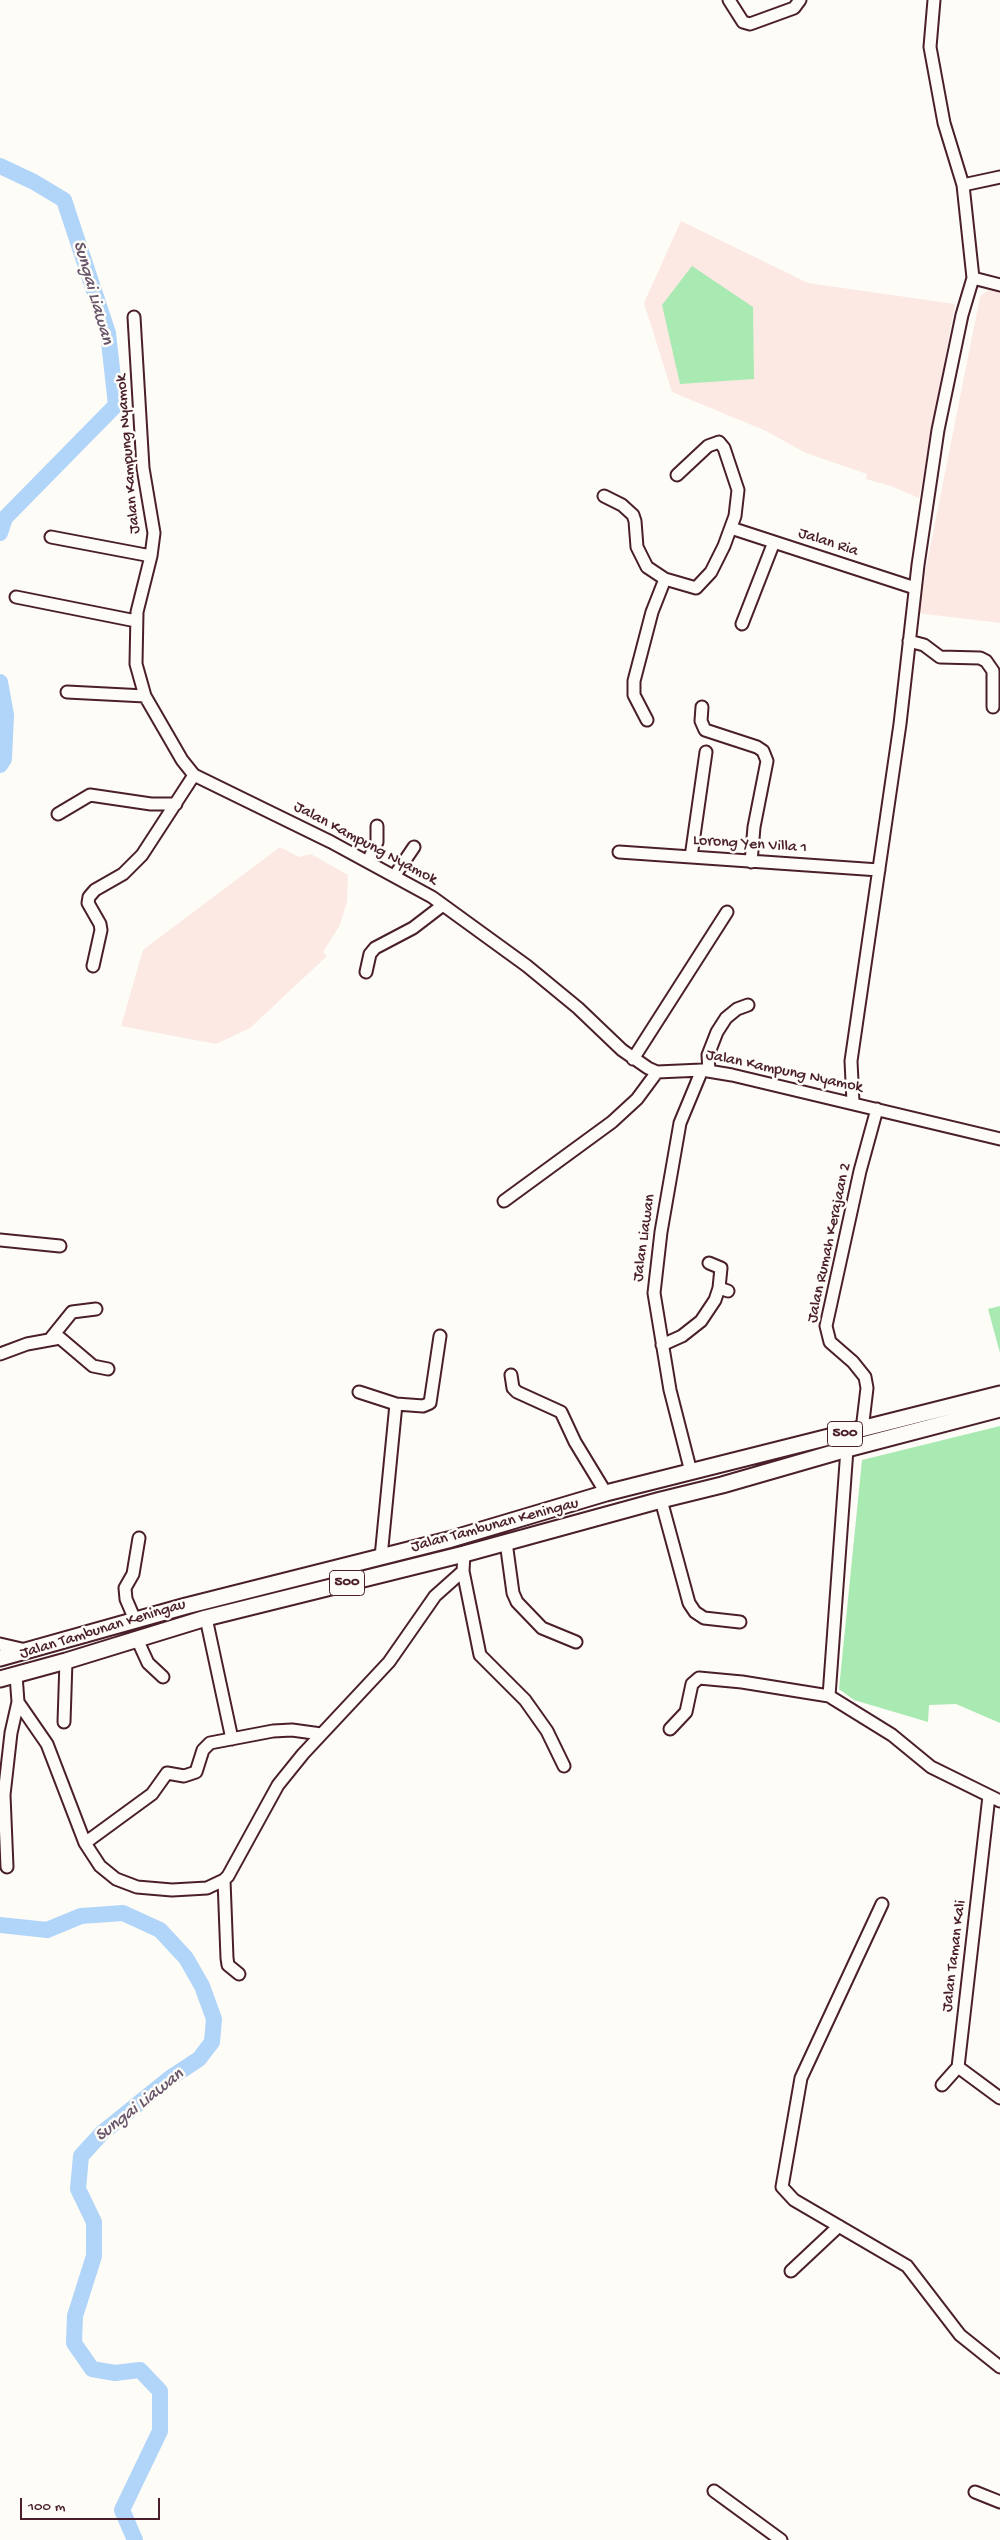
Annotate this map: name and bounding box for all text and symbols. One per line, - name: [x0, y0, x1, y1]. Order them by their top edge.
- water label: Sungai Liawan: [67, 239, 117, 347]
- street label: Jalan Kampung Nyamok: [112, 373, 146, 535]
- street label: Jalan Ria: [796, 524, 860, 562]
- street label: Jalan Kampung Nyamok: [290, 798, 440, 890]
- street label: Lorong Yen Villa 1: [692, 831, 808, 859]
- street label: Jalan Kampung Nyamok: [704, 1046, 864, 1098]
- street label: Jalan Rumah Kerajaan 2: [804, 1161, 856, 1325]
- street label: Jalan Liawan: [629, 1193, 661, 1283]
- road number: 500: [828, 1422, 862, 1446]
- street label: Jalan Tambunan Keningau: [409, 1494, 581, 1558]
- road number: 500: [330, 1570, 364, 1596]
- street label: Jalan Tambunan Keningau: [18, 1596, 188, 1664]
- street label: Jalan Taman Kali: [939, 1899, 971, 2013]
- water label: Sungai Liawan: [91, 2065, 189, 2147]
- scale bar: [22, 2488, 162, 2520]
- text: 100 m: [28, 2498, 65, 2516]

